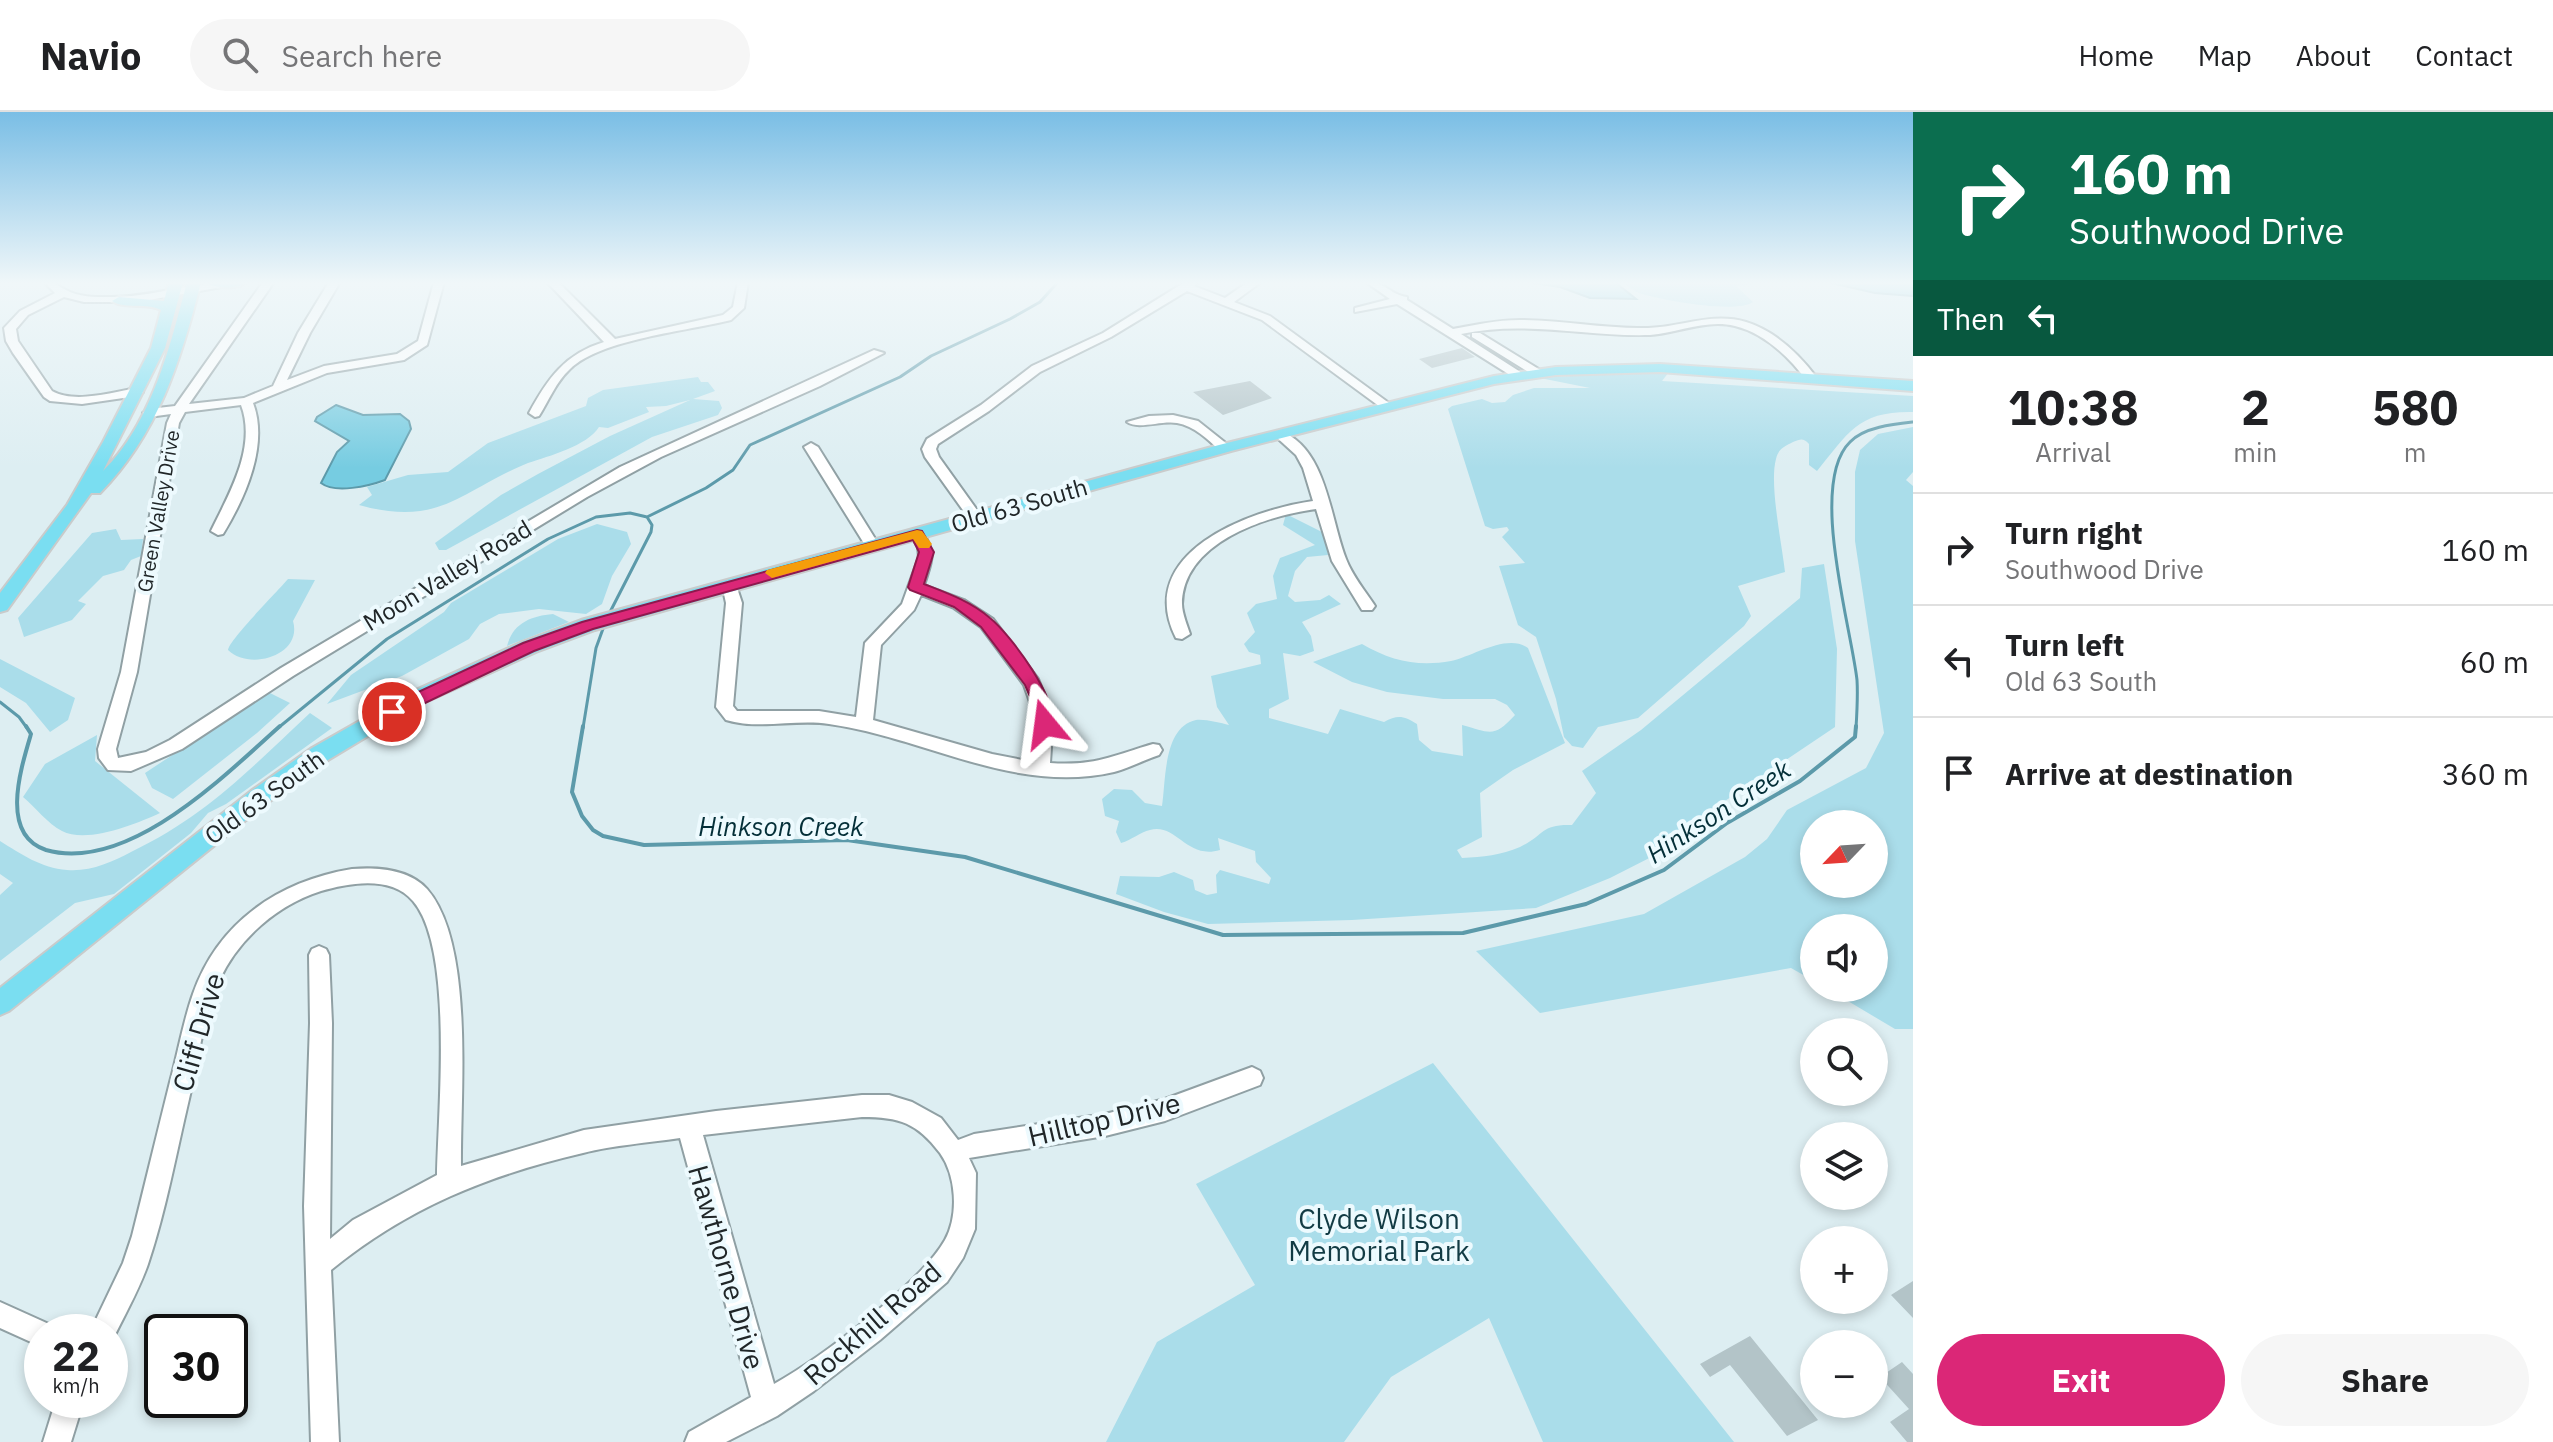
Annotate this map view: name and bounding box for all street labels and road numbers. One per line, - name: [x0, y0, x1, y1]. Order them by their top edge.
- street label: Green Valley Drive: [130, 428, 186, 594]
- street label: Old 63 South: [947, 470, 1091, 540]
- street label: Moon Valley Road: [357, 512, 537, 638]
- street label: Old 63 South: [198, 743, 330, 851]
- street label: Cliff Drive: [163, 968, 233, 1096]
- street label: Hilltop Drive: [1024, 1084, 1184, 1154]
- street label: Hawthorne Drive: [680, 1161, 774, 1373]
- street label: Rockhill Road: [795, 1253, 949, 1393]

